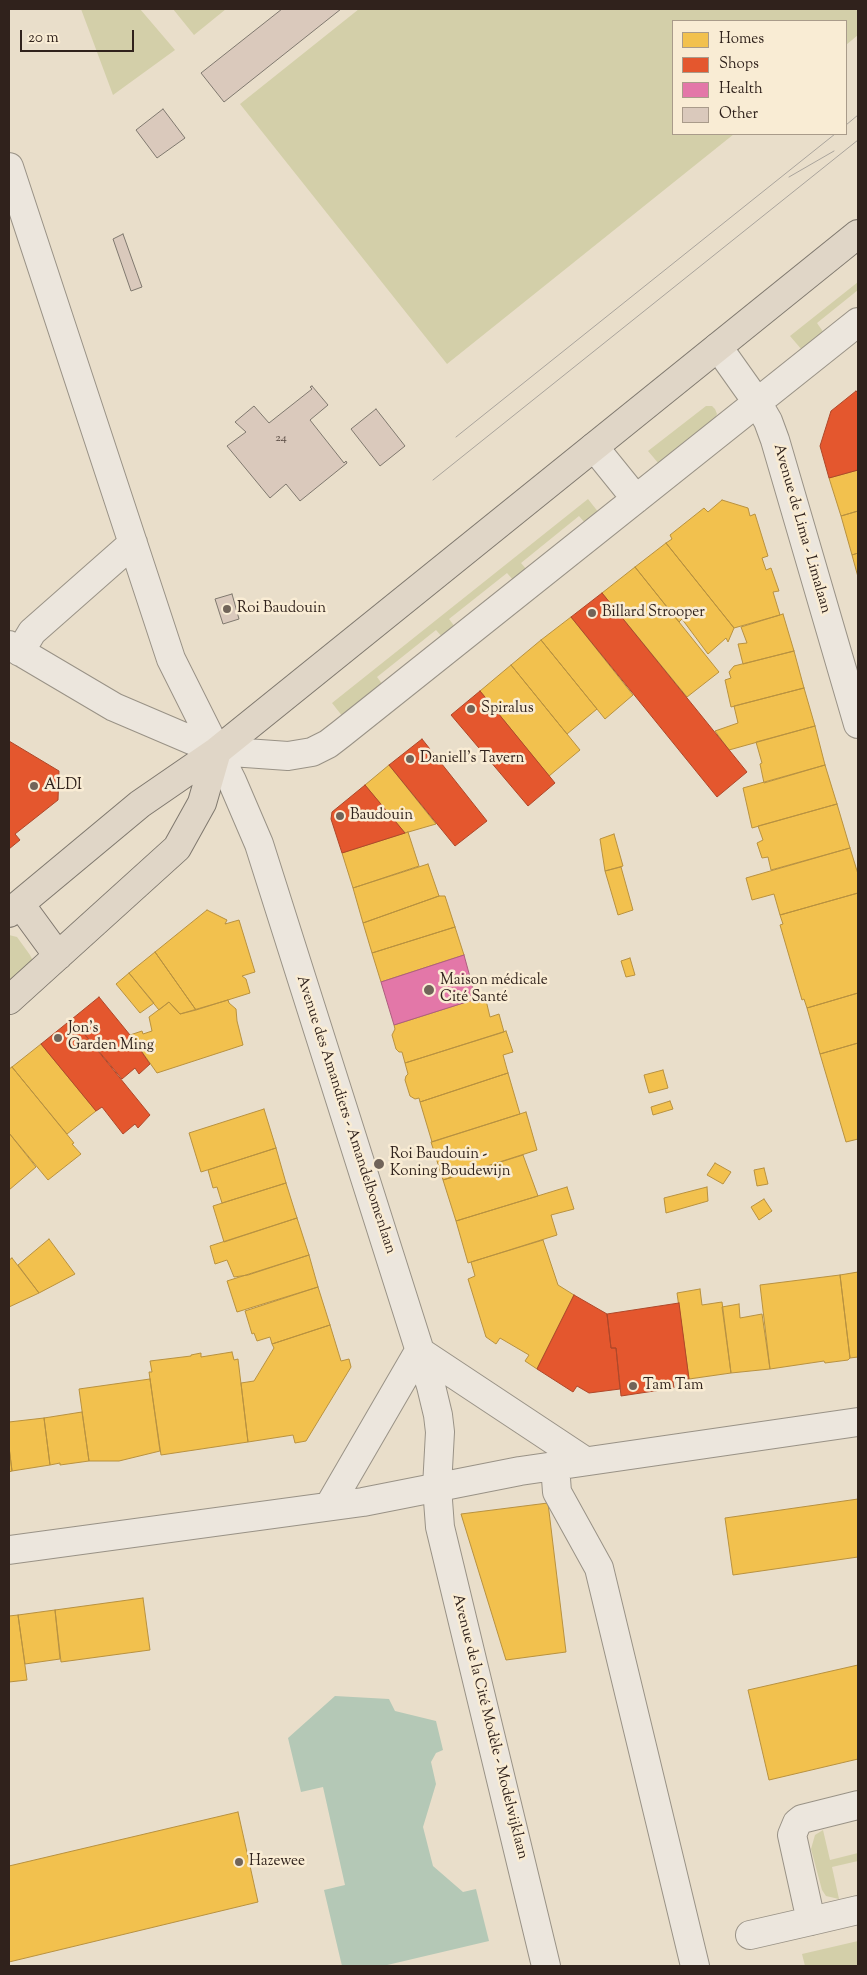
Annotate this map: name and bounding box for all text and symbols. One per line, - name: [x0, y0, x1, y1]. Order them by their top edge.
- scale bar: [22, 20, 136, 52]
- legend: [672, 20, 847, 135]
- text: 20 m: [28, 28, 59, 49]
- text: Homes: [719, 29, 764, 50]
- text: Shops: [719, 54, 759, 75]
- text: Health: [719, 79, 763, 100]
- text: Other: [719, 104, 758, 125]
- house number: 24: [275, 432, 287, 446]
- street label: Avenue de Lima - Limalaan: [768, 442, 834, 616]
- place label: Roi Baudouin: [237, 600, 326, 618]
- marker: Roi Baudouin: [221, 603, 233, 615]
- place label: Billard Strooper: [602, 604, 705, 622]
- marker: Billard Strooper: [586, 607, 598, 619]
- place label: Spiralus: [481, 700, 534, 718]
- marker: Spiralus: [465, 703, 477, 715]
- place label: Daniell's Tavern: [420, 750, 524, 768]
- marker: Daniell's Tavern: [404, 753, 416, 765]
- place label: ALDI: [44, 777, 82, 795]
- marker: ALDI: [28, 780, 40, 792]
- place label: Baudouin: [350, 807, 413, 825]
- marker: Baudouin: [334, 810, 346, 822]
- place label: Maison médicale Cité Santé: [440, 972, 548, 1007]
- street label: Avenue des Amandiers - Amandelbomenlaan: [291, 973, 399, 1257]
- marker: Maison médicale Cité Santé: [422, 983, 436, 997]
- place label: Jon’s Garden Ming: [68, 1020, 154, 1055]
- marker: Jon’s Garden Ming: [52, 1032, 64, 1044]
- place label: Roi Baudouin - Koning Boudewijn: [390, 1146, 511, 1181]
- marker: Roi Baudouin - Koning Boudewijn: [372, 1157, 386, 1171]
- place label: Tam Tam: [643, 1377, 703, 1395]
- marker: Tam Tam: [627, 1380, 639, 1392]
- street label: Avenue de la Cité Modèle - Modelwijklaan: [447, 1593, 531, 1861]
- place label: Hazewee: [249, 1853, 305, 1871]
- marker: Hazewee: [233, 1856, 245, 1868]

